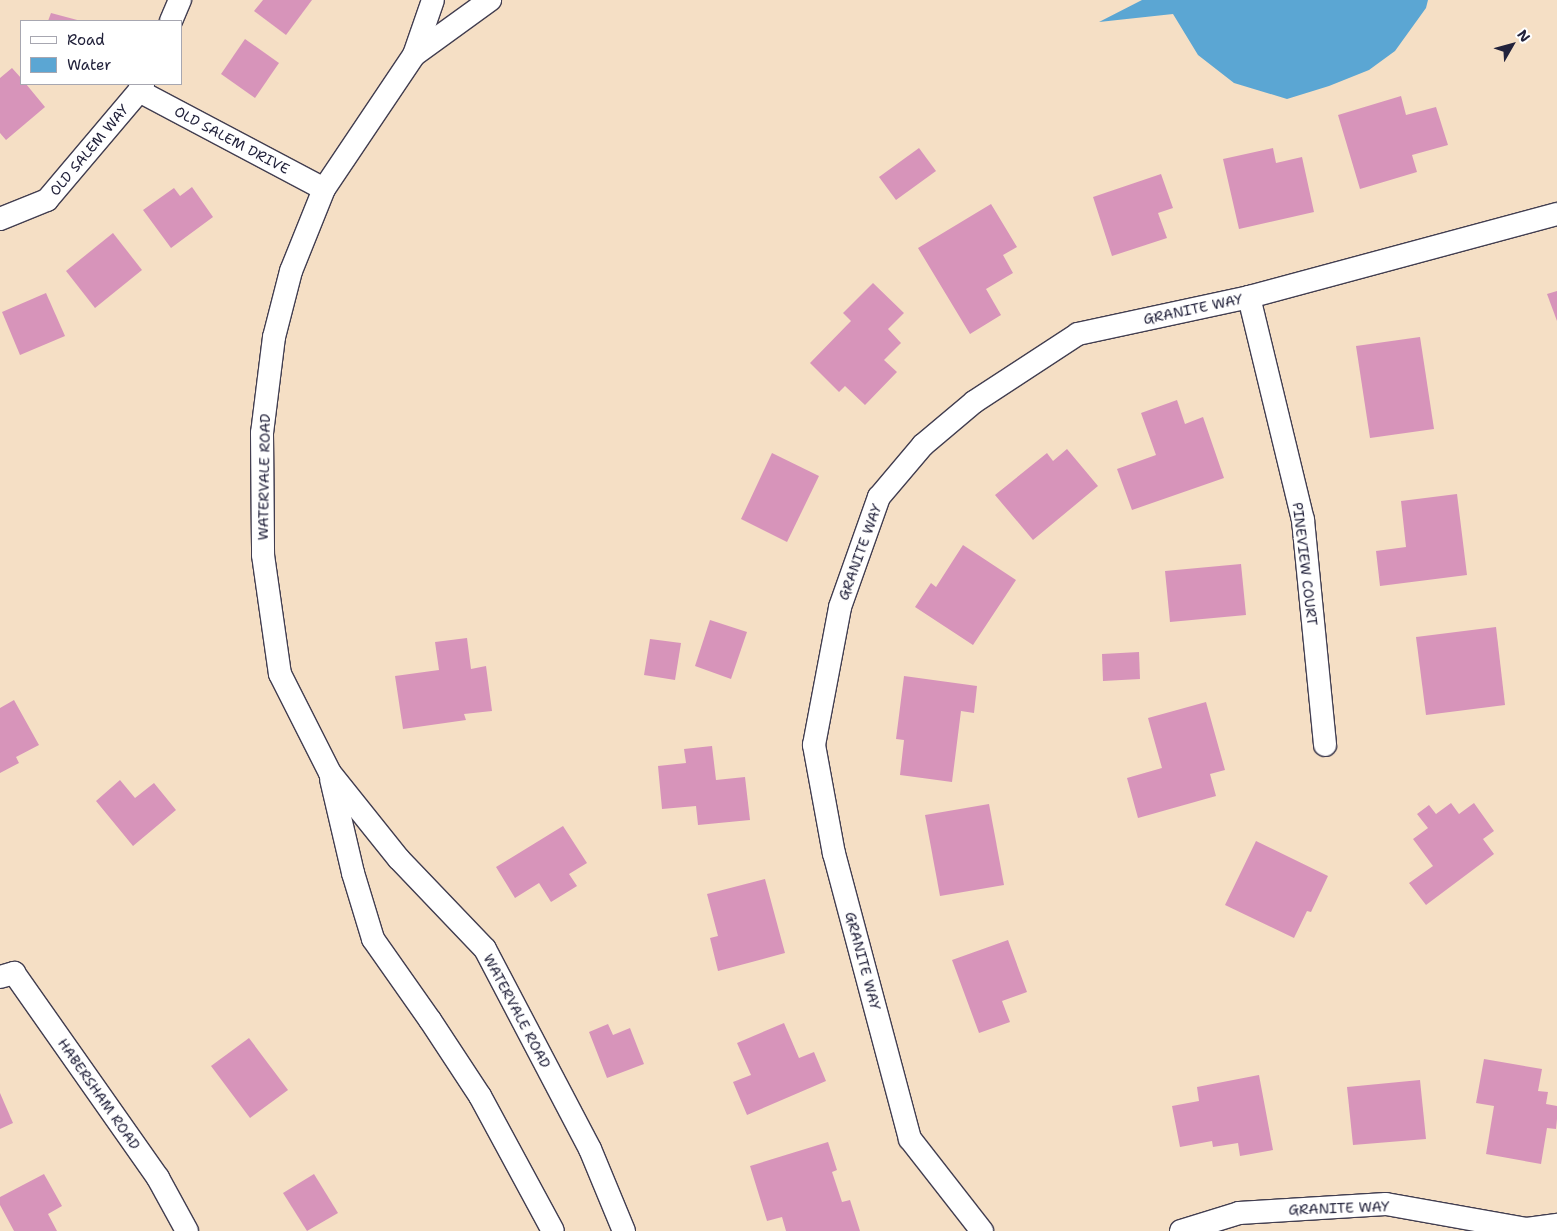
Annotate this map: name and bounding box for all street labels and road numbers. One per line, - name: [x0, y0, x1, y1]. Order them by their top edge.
- street label: OLD SALEM WAY: [46, 101, 132, 199]
- street label: OLD SALEM DRIVE: [172, 103, 292, 177]
- street label: GRANITE WAY: [1142, 290, 1244, 328]
- street label: WATERVALE ROAD: [254, 413, 274, 541]
- street label: PINEVIEW COURT: [1289, 501, 1321, 627]
- street label: GRANITE WAY: [835, 502, 885, 602]
- street label: GRANITE WAY: [842, 910, 884, 1012]
- street label: WATERVALE ROAD: [480, 951, 554, 1071]
- street label: HABERSHAM ROAD: [54, 1035, 144, 1153]
- street label: GRANITE WAY: [1288, 1198, 1390, 1218]

